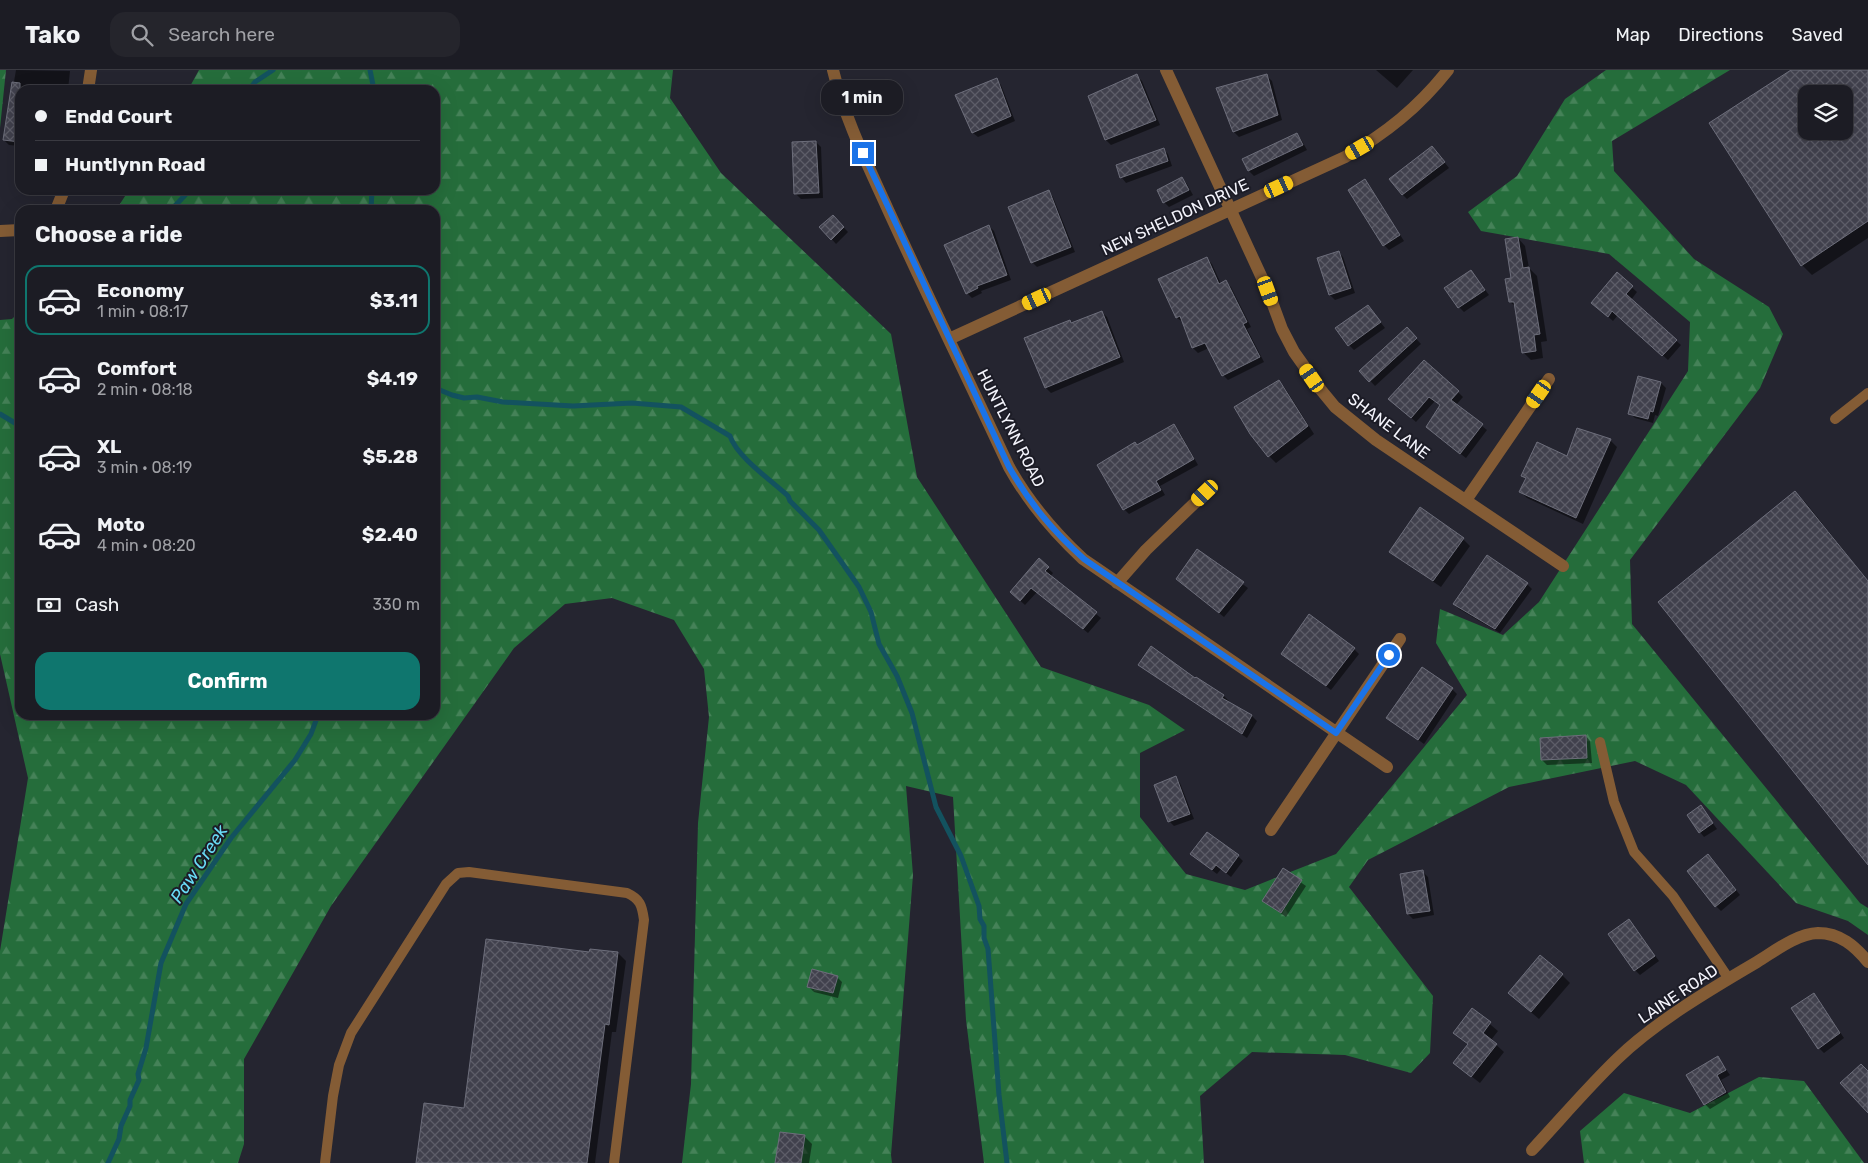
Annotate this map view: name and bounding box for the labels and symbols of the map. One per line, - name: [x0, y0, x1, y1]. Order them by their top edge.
- callout: 1 min: [822, 81, 904, 116]
- car: [1343, 134, 1376, 162]
- route end: [852, 142, 874, 164]
- car: [1262, 174, 1295, 200]
- street label: NEW SHELDON DRIVE: [1098, 175, 1252, 259]
- car: [1255, 274, 1280, 308]
- car: [1020, 286, 1053, 312]
- car: [1297, 361, 1326, 395]
- street label: HUNTLYNN ROAD: [973, 366, 1049, 490]
- car: [1524, 377, 1553, 411]
- street label: SHANE LANE: [1344, 389, 1434, 463]
- car: [1189, 477, 1221, 509]
- route start: [1378, 644, 1400, 666]
- water label: Paw Creek: [166, 820, 233, 907]
- street label: LAINE ROAD: [1635, 960, 1721, 1028]

